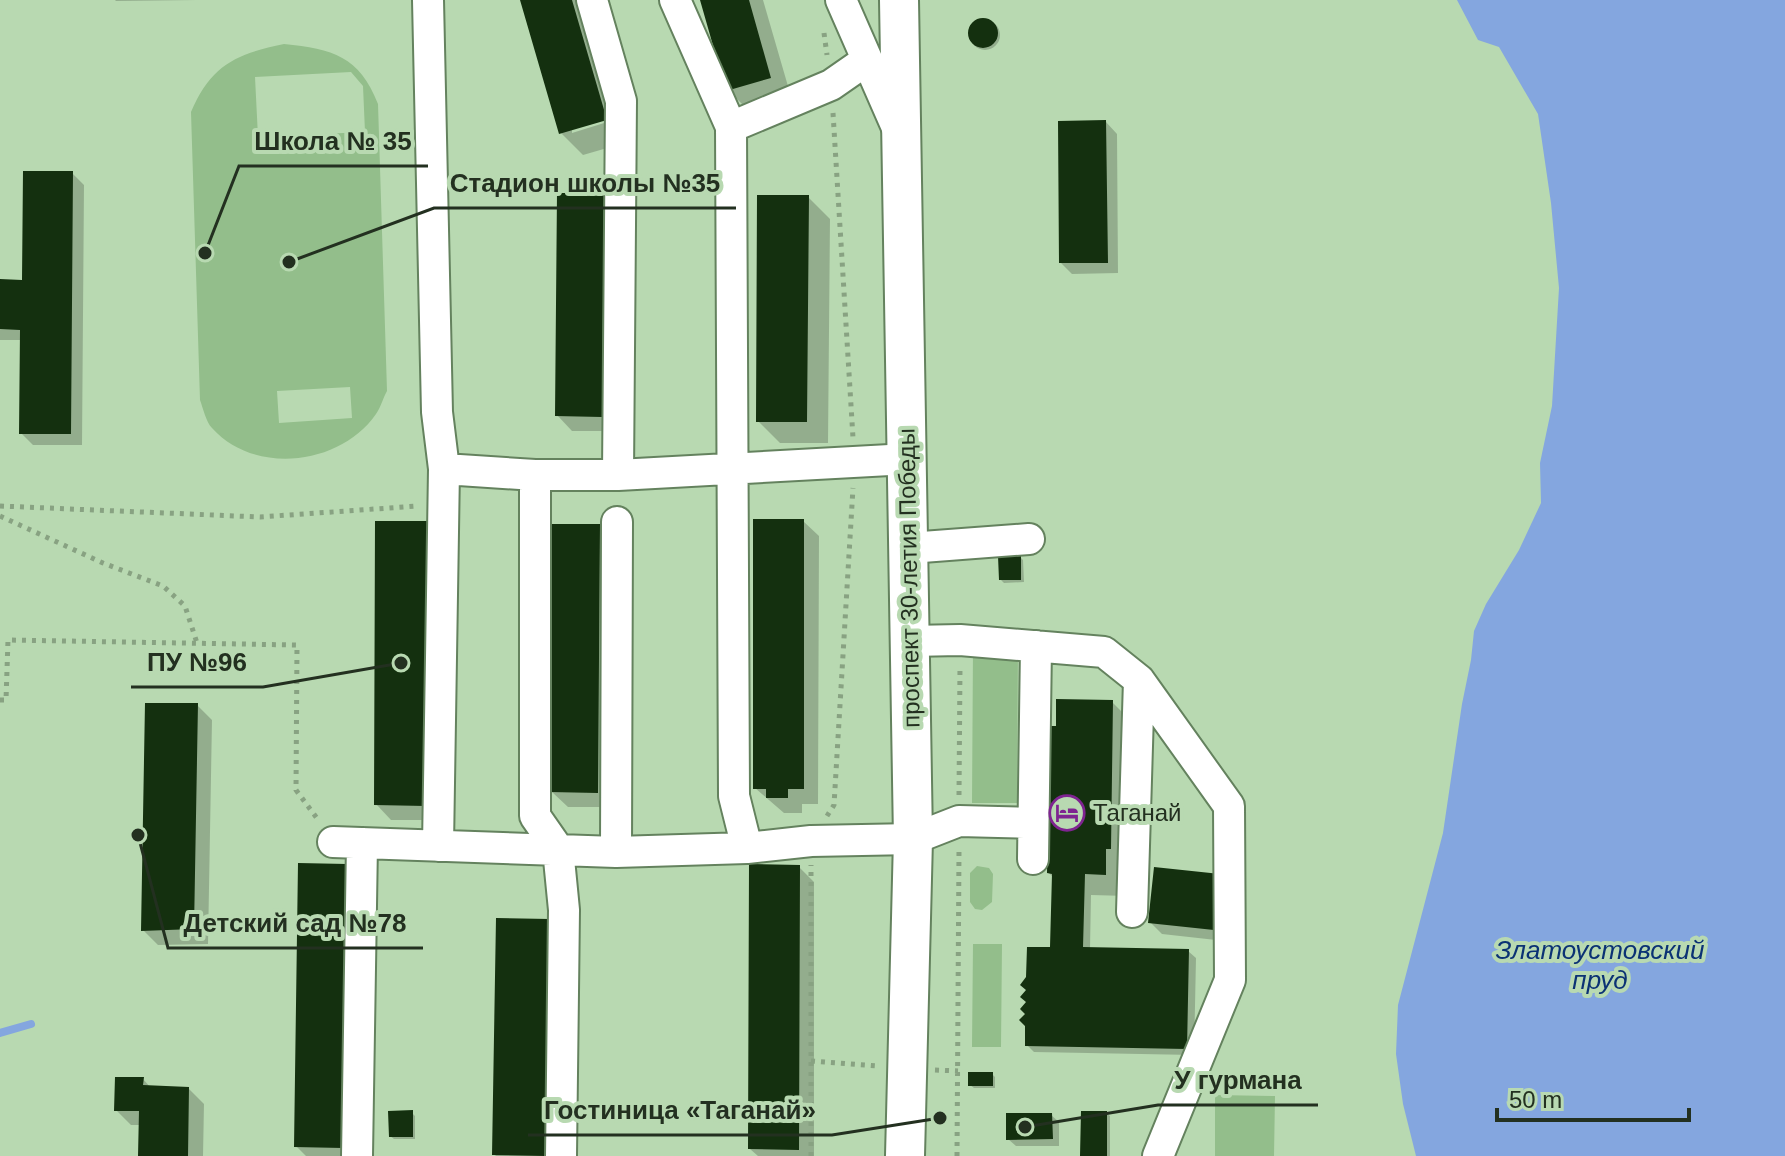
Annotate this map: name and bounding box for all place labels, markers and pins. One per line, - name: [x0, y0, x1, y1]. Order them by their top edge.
- callout: Школа № 35: [239, 116, 428, 166]
- callout: Стадион школы №35: [434, 158, 736, 208]
- callout: ПУ №96: [131, 637, 263, 687]
- hotel icon: Таганай: [1048, 794, 1086, 832]
- place label: Таганай: [1093, 799, 1182, 826]
- callout: Детский сад №78: [168, 898, 423, 948]
- callout: У гурмана: [1158, 1055, 1318, 1105]
- callout: Гостиница «Таганай»: [528, 1085, 832, 1135]

